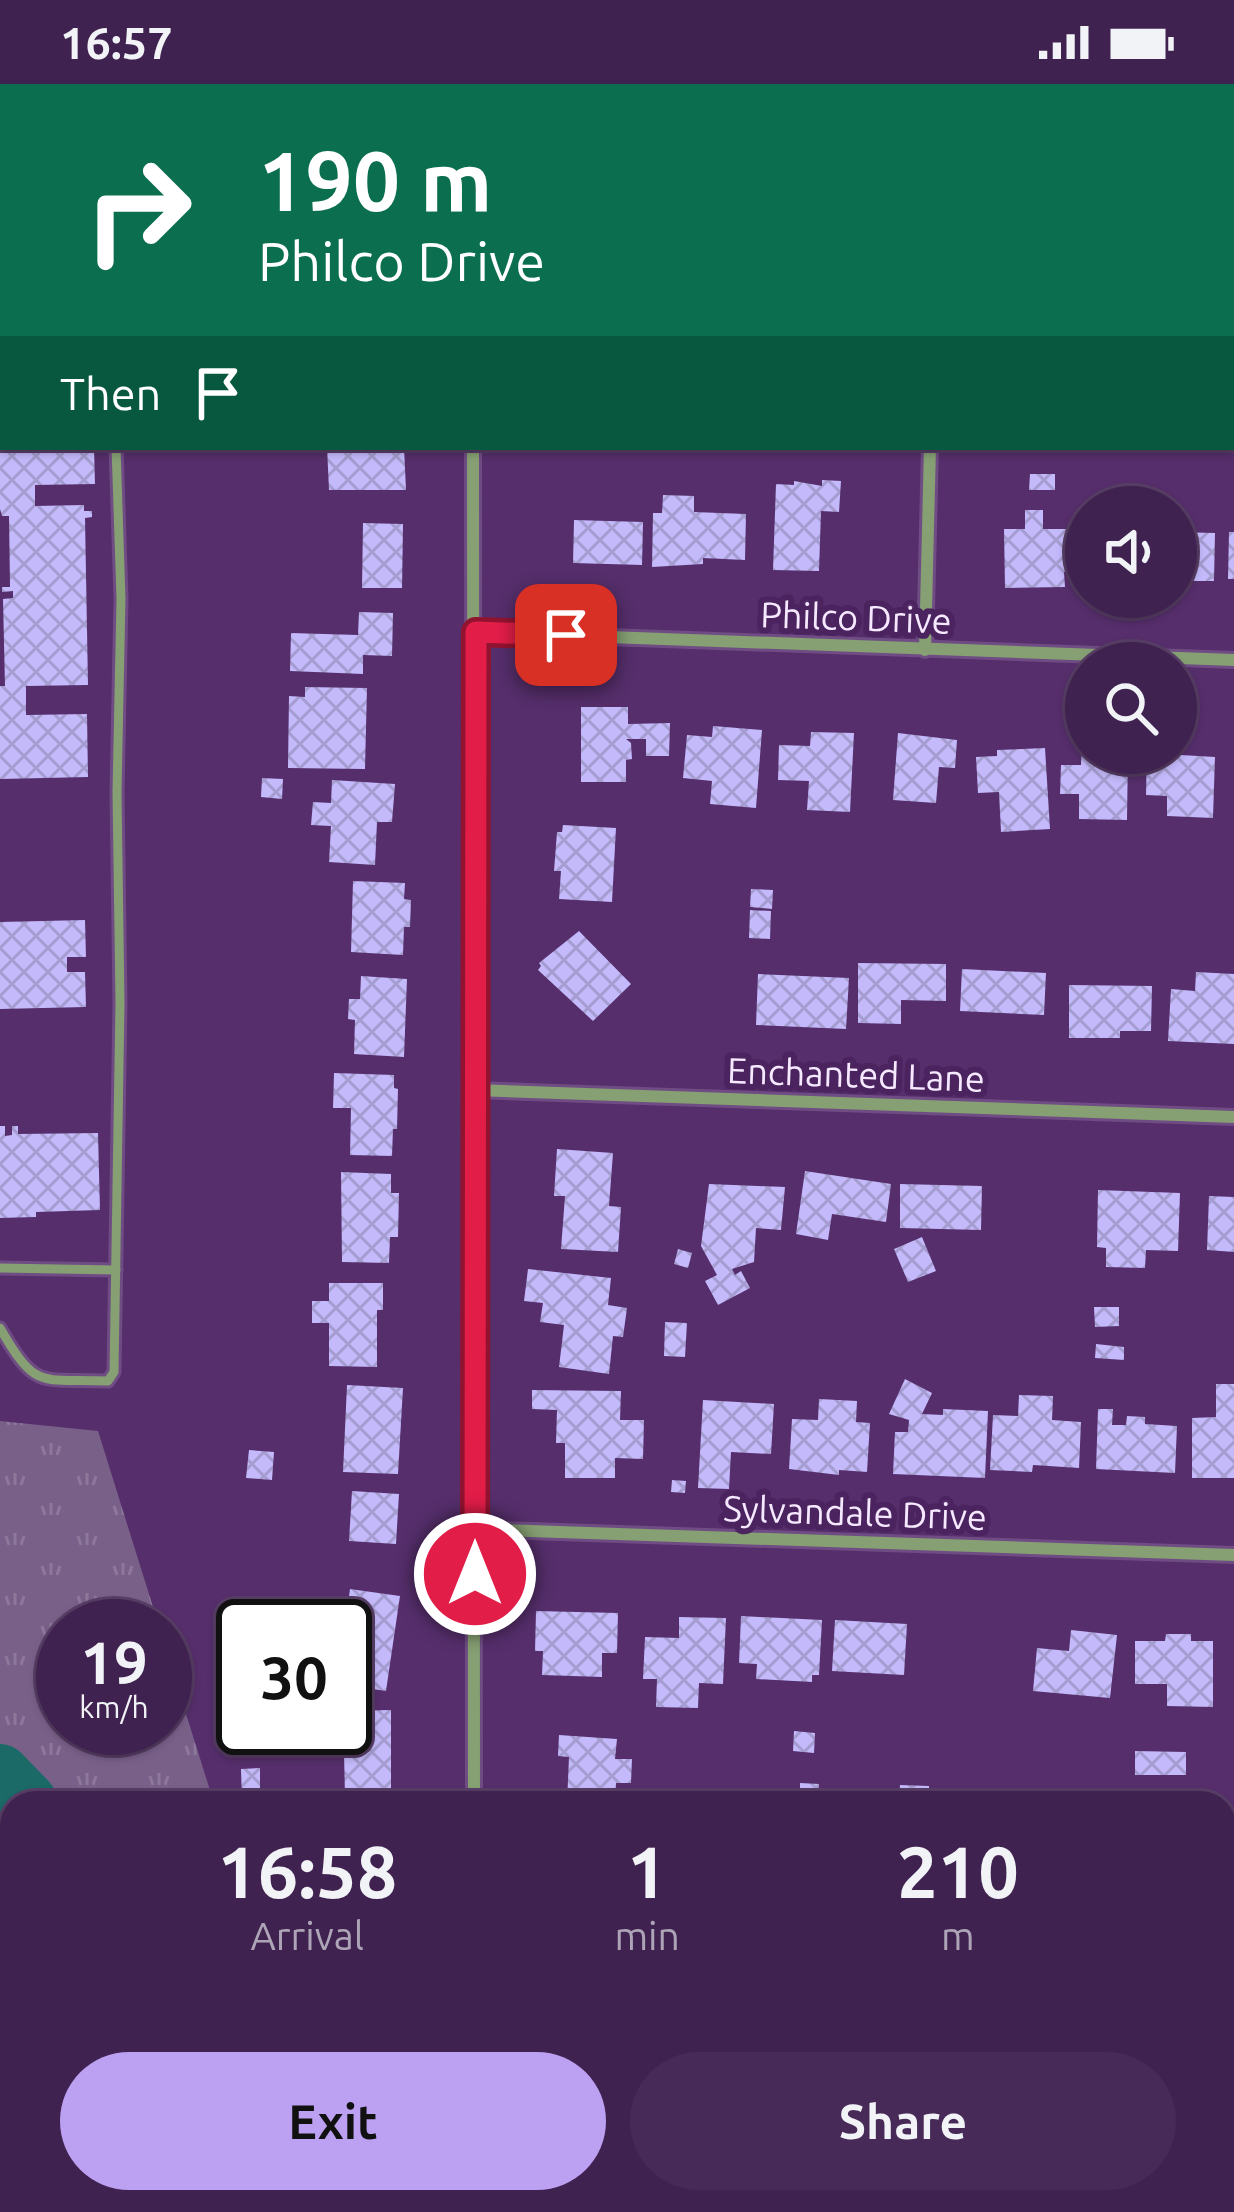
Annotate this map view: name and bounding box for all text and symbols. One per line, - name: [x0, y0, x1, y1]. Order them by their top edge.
- text: 16:57: [60, 17, 173, 68]
- icon: right: [60, 132, 216, 288]
- text: 190 m: [258, 133, 492, 227]
- text: Philco Drive: [258, 231, 545, 291]
- icon: arrive: [185, 360, 251, 426]
- text: Then: [60, 368, 161, 419]
- map controls: [1065, 486, 1197, 774]
- button: sound: [1065, 486, 1197, 618]
- pin: [515, 584, 617, 686]
- street label: Philco Drive: [760, 593, 952, 641]
- icon: arrive: [533, 602, 599, 668]
- button: search: [1065, 642, 1197, 774]
- street label: Enchanted Lane: [727, 1049, 985, 1099]
- street label: Sylvandale Drive: [722, 1487, 988, 1537]
- position arrow: [412, 1511, 538, 1637]
- speed limit sign: 30: [216, 1599, 372, 1755]
- text: 19: [80, 1628, 148, 1695]
- text: km/h: [79, 1690, 149, 1724]
- text: 16:58: [217, 1831, 397, 1912]
- text: 1: [627, 1831, 667, 1912]
- text: 210: [897, 1831, 1019, 1912]
- text: Arrival: [250, 1914, 364, 1957]
- text: min: [614, 1914, 680, 1957]
- text: m: [941, 1914, 975, 1957]
- button: Exit: [60, 2052, 606, 2190]
- button: Share: [630, 2052, 1176, 2190]

